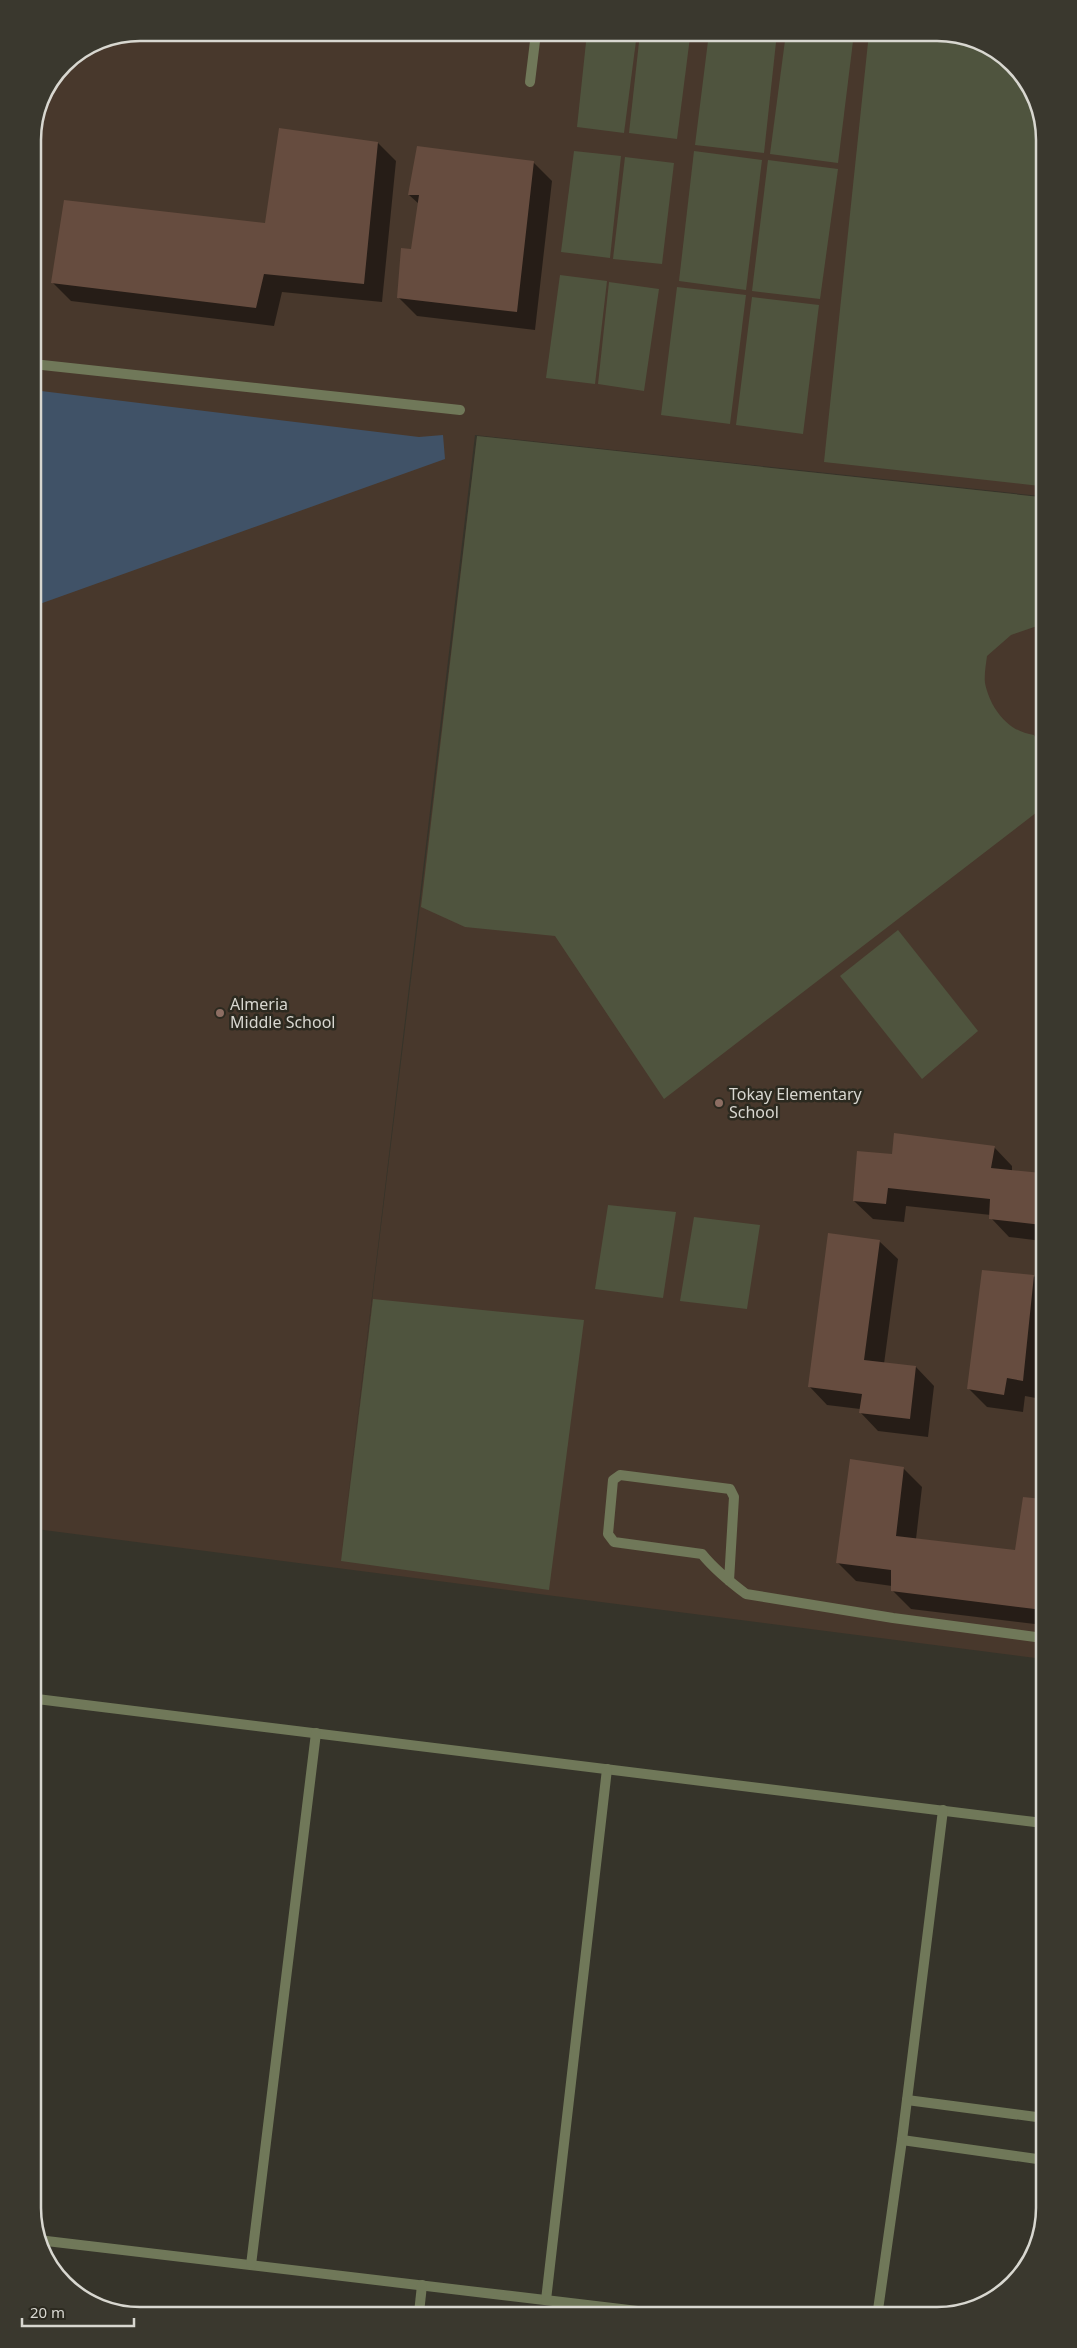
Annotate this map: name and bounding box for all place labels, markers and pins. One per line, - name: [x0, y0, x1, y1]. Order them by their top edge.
- place label: Almeria Middle School: [230, 993, 335, 1033]
- marker: Almeria Middle School: [214, 1007, 226, 1019]
- place label: Tokay Elementary School: [729, 1083, 863, 1123]
- marker: Tokay Elementary School: [713, 1097, 725, 1109]

